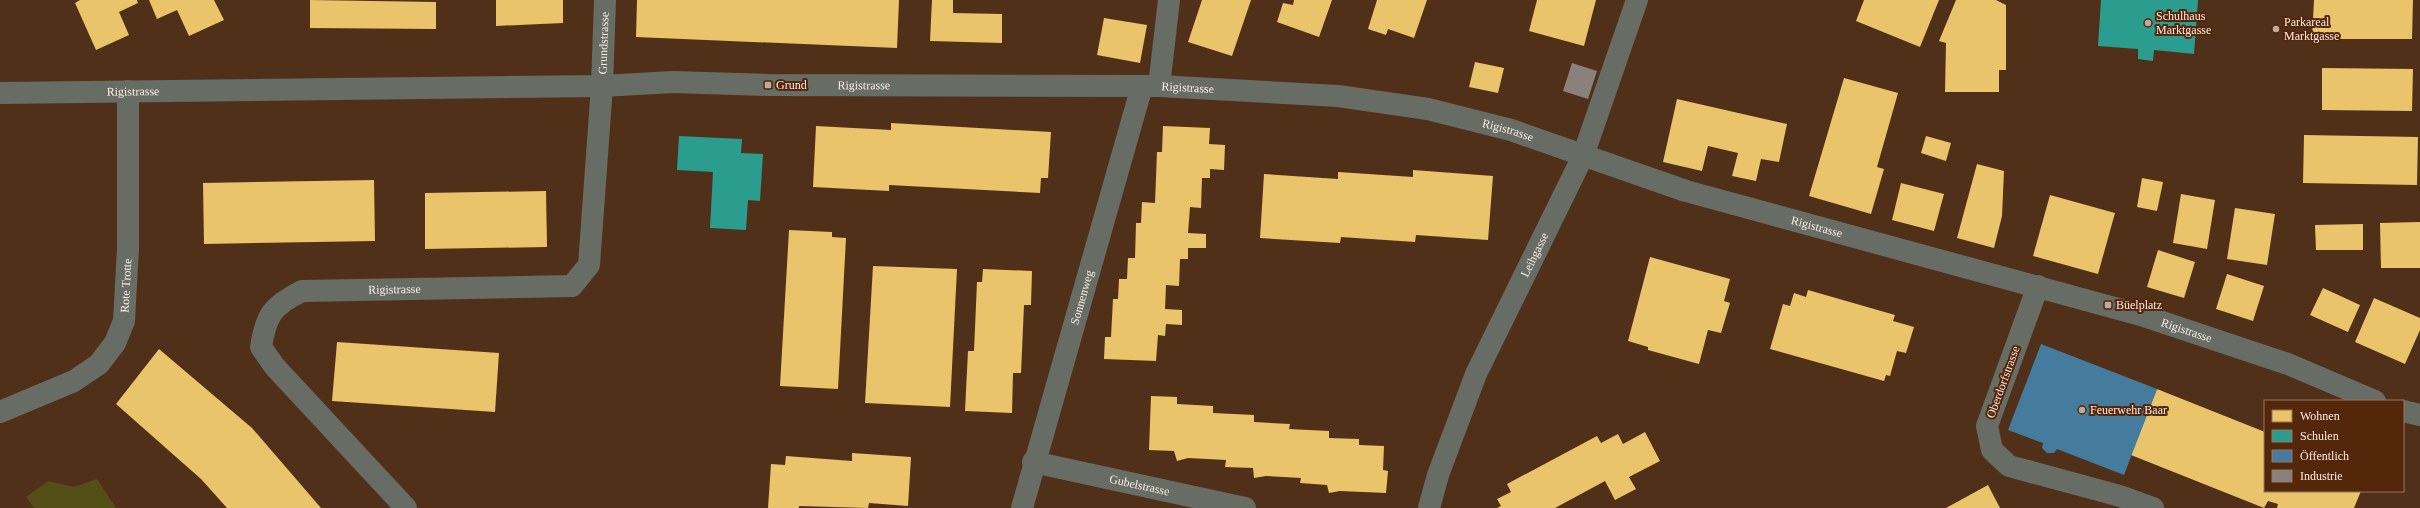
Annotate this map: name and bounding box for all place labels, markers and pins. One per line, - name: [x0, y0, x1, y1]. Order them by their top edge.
- place label: Schulhaus Marktgasse: [2156, 9, 2211, 37]
- place label: Parkareal Marktgasse: [2284, 15, 2339, 43]
- marker: Schulhaus Marktgasse: [2143, 18, 2153, 28]
- marker: Parkareal Marktgasse: [2271, 24, 2281, 34]
- place label: Grund: [776, 78, 807, 92]
- marker: Grund: [763, 80, 773, 90]
- place label: Büelplatz: [2116, 298, 2162, 312]
- marker: Büelplatz: [2103, 300, 2113, 310]
- place label: Feuerwehr Baar: [2090, 403, 2167, 417]
- marker: Feuerwehr Baar: [2077, 405, 2087, 415]

